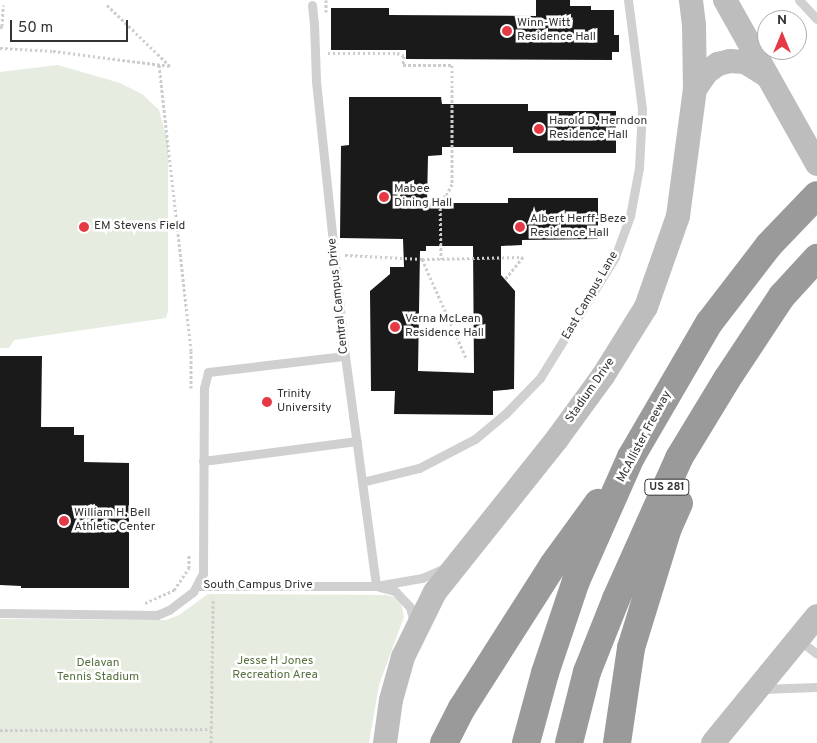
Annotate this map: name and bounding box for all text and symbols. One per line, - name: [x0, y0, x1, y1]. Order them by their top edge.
- scale bar: [12, 10, 130, 42]
- north arrow: [757, 10, 807, 60]
- text: N: [777, 12, 787, 29]
- place label: Winn-Witt Residence Hall: [517, 17, 596, 45]
- text: 50 m: [18, 19, 53, 38]
- marker: Winn-Witt Residence Hall: [501, 25, 513, 37]
- place label: Harold D. Herndon Residence Hall: [549, 115, 647, 143]
- marker: Harold D. Herndon Residence Hall: [533, 123, 545, 135]
- place label: Mabee Dining Hall: [394, 183, 452, 211]
- marker: Mabee Dining Hall: [378, 191, 390, 203]
- place label: Albert Herff-Beze Residence Hall: [530, 213, 626, 241]
- place label: EM Stevens Field: [94, 220, 185, 234]
- marker: EM Stevens Field: [78, 221, 90, 233]
- marker: Albert Herff-Beze Residence Hall: [514, 221, 526, 233]
- street label: Central Campus Drive: [326, 237, 352, 355]
- street label: East Campus Lane: [560, 249, 622, 343]
- place label: Verna McLean Residence Hall: [405, 313, 484, 341]
- marker: Verna McLean Residence Hall: [389, 321, 401, 333]
- street label: Stadium Drive: [563, 356, 619, 426]
- place label: Trinity University: [277, 388, 332, 416]
- street label: McAllister Freeway: [615, 389, 675, 485]
- marker: Trinity University: [261, 396, 273, 408]
- road number: US 281: [643, 478, 691, 496]
- place label: William H. Bell Athletic Center: [74, 507, 155, 535]
- marker: William H. Bell Athletic Center: [58, 515, 70, 527]
- street label: South Campus Drive: [203, 579, 313, 593]
- park label: Jesse H Jones Recreation Area: [232, 655, 318, 683]
- park label: Delavan Tennis Stadium: [57, 657, 139, 685]

